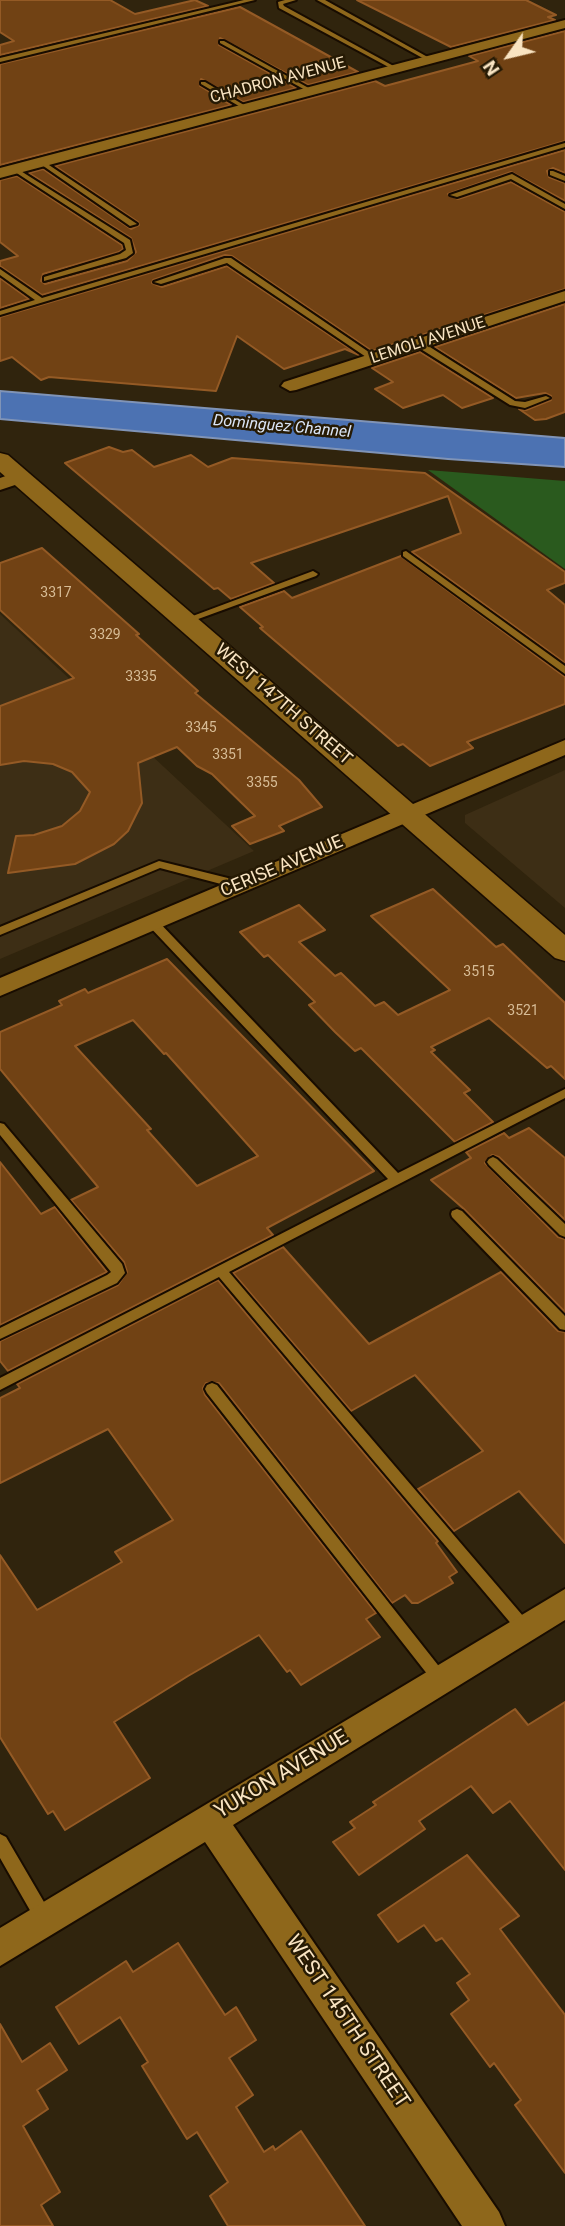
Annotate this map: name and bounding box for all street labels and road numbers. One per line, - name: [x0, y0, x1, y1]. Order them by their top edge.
- street label: CHADRON AVENUE: [208, 54, 348, 108]
- street label: LEMOLI AVENUE: [368, 313, 488, 369]
- street label: WEST 147TH STREET: [210, 640, 356, 770]
- street label: CERISE AVENUE: [218, 832, 346, 902]
- street label: YUKON AVENUE: [211, 1725, 353, 1825]
- street label: WEST 145TH STREET: [280, 1931, 414, 2113]

